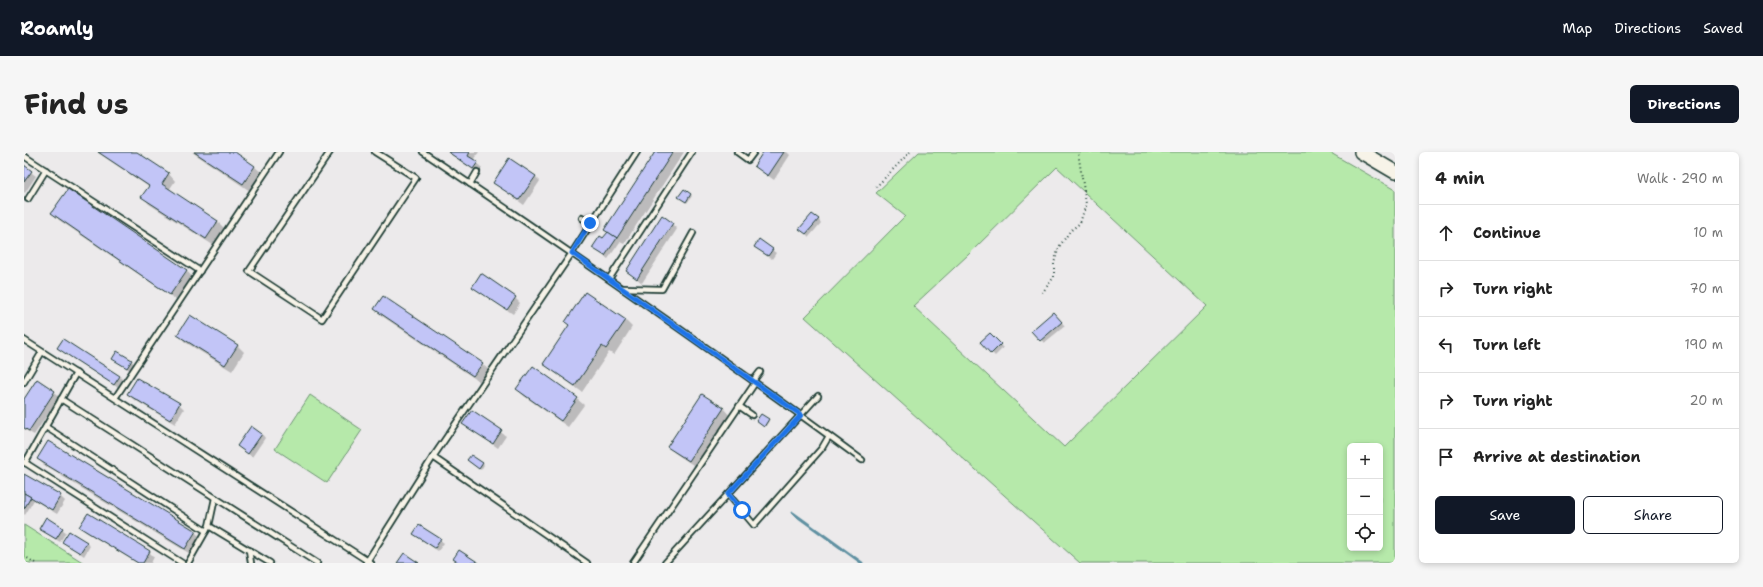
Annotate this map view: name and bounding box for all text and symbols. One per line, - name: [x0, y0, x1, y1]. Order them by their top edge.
- text: Roamly: [20, 16, 94, 41]
- text: Map: [1563, 19, 1593, 37]
- text: Directions: [1615, 19, 1681, 37]
- text: Saved: [1703, 19, 1743, 37]
- text: Find us: [24, 85, 129, 123]
- button: Directions: [1630, 85, 1739, 123]
- text: 4 min: [1435, 167, 1485, 189]
- text: Walk · 290 m: [1637, 170, 1723, 187]
- route end: [581, 214, 599, 232]
- icon: ahead: [1435, 222, 1457, 244]
- text: Continue: [1473, 223, 1541, 243]
- text: 10 m: [1693, 224, 1723, 241]
- icon: right: [1435, 278, 1457, 300]
- text: Turn right: [1473, 279, 1553, 299]
- text: 70 m: [1689, 280, 1723, 297]
- icon: left: [1435, 334, 1457, 356]
- text: Turn left: [1473, 335, 1541, 355]
- text: 190 m: [1684, 336, 1723, 353]
- icon: right: [1435, 390, 1457, 412]
- text: Turn right: [1473, 391, 1553, 411]
- text: 20 m: [1690, 392, 1723, 409]
- map controls: [1347, 443, 1383, 551]
- button: +: [1347, 443, 1383, 479]
- icon: arrive: [1435, 446, 1457, 468]
- text: Arrive at destination: [1473, 447, 1641, 467]
- button: −: [1347, 479, 1383, 515]
- button: Save: [1435, 496, 1575, 534]
- button: Share: [1583, 496, 1723, 534]
- route start: [733, 501, 751, 519]
- button: locate: [1347, 515, 1383, 551]

